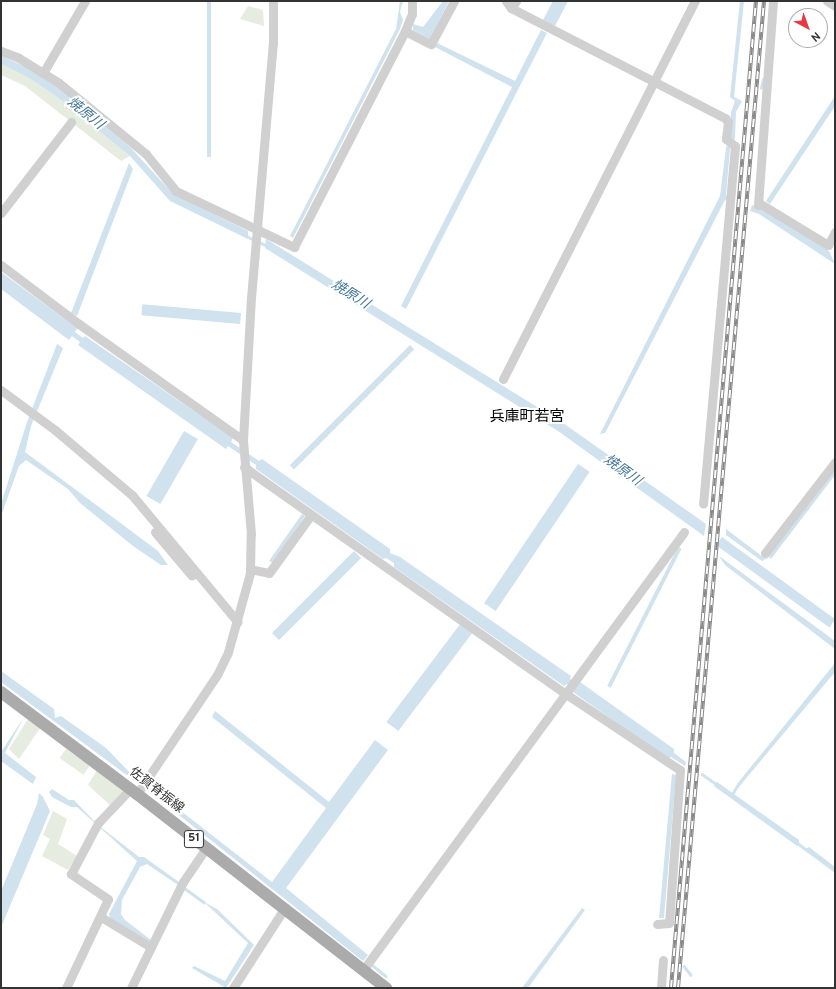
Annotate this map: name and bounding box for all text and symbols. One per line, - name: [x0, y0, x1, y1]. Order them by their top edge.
- north arrow: [788, 8, 828, 48]
- text: N: [808, 28, 823, 44]
- water label: 焼原川: [63, 94, 107, 134]
- water label: 焼原川: [328, 277, 372, 313]
- district label: 兵庫町若宮: [490, 409, 564, 427]
- water label: 焼原川: [600, 452, 644, 490]
- street label: 佐賀脊振線: [126, 765, 186, 817]
- road number: 51: [183, 829, 205, 849]

